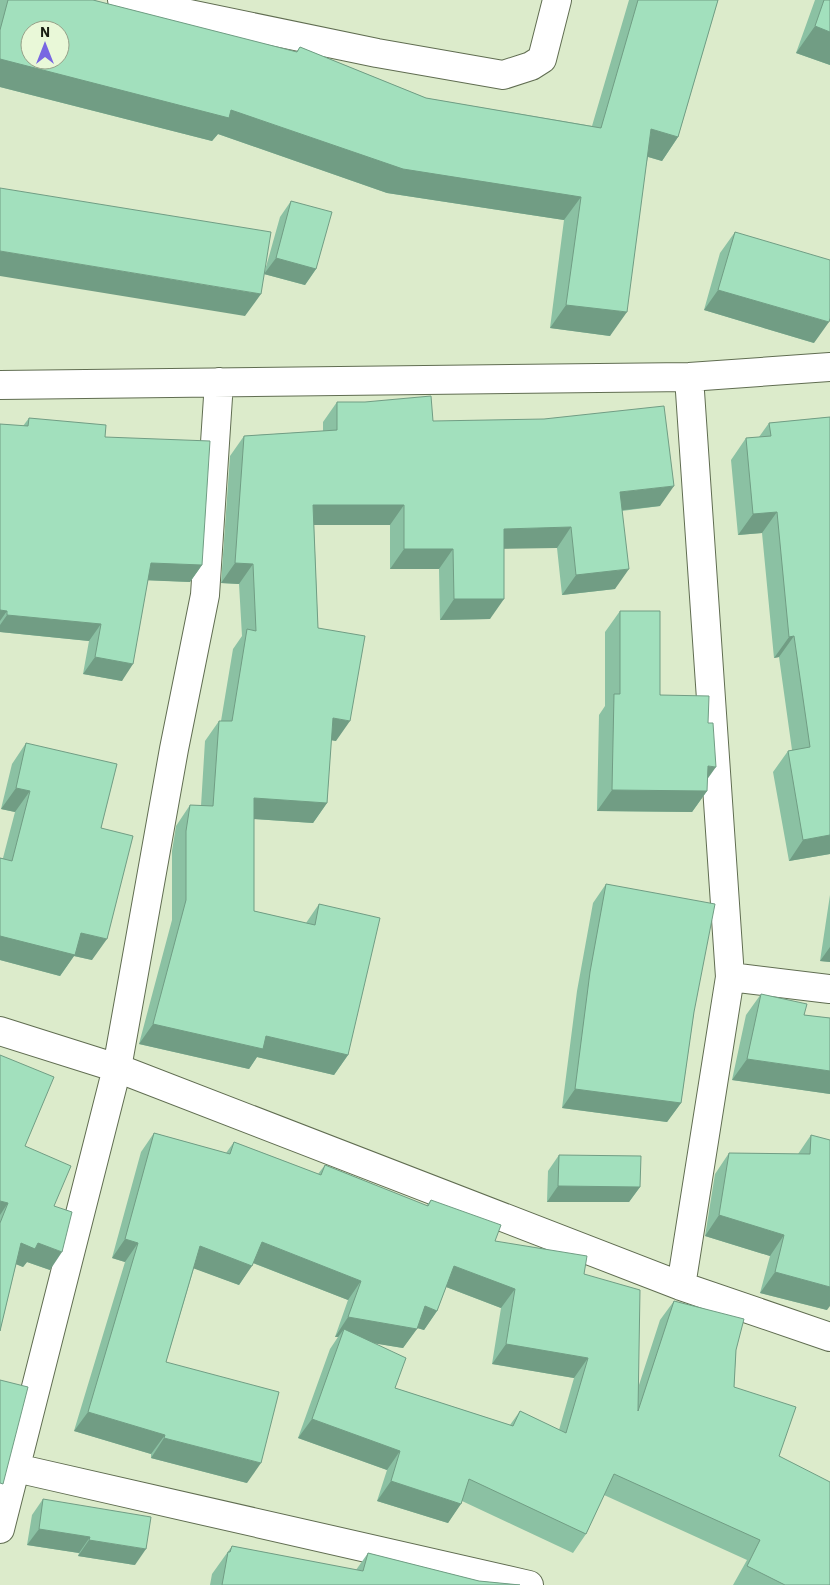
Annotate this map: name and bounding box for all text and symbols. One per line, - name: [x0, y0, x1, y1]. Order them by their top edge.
- north arrow: [20, 20, 70, 70]
- text: N: [40, 23, 50, 41]

